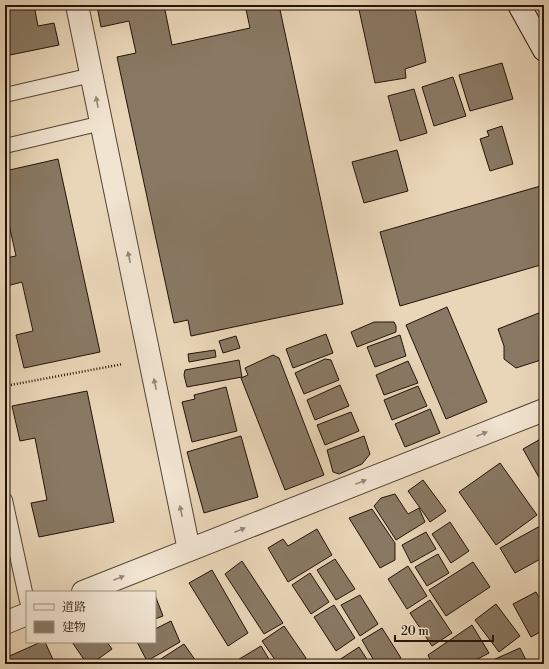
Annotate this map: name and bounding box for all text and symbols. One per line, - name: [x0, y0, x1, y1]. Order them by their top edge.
- one-way arrow: [94, 96, 100, 108]
- one-way arrow: [126, 251, 132, 263]
- one-way arrow: [152, 378, 158, 390]
- one-way arrow: [476, 431, 488, 437]
- one-way arrow: [355, 479, 367, 485]
- one-way arrow: [178, 505, 184, 518]
- one-way arrow: [234, 526, 246, 532]
- one-way arrow: [113, 574, 125, 580]
- legend: [26, 591, 156, 643]
- text: 道路: [62, 600, 86, 615]
- scale bar: [395, 617, 493, 643]
- text: 建物: [62, 620, 86, 635]
- text: 20 m: [401, 624, 429, 639]

